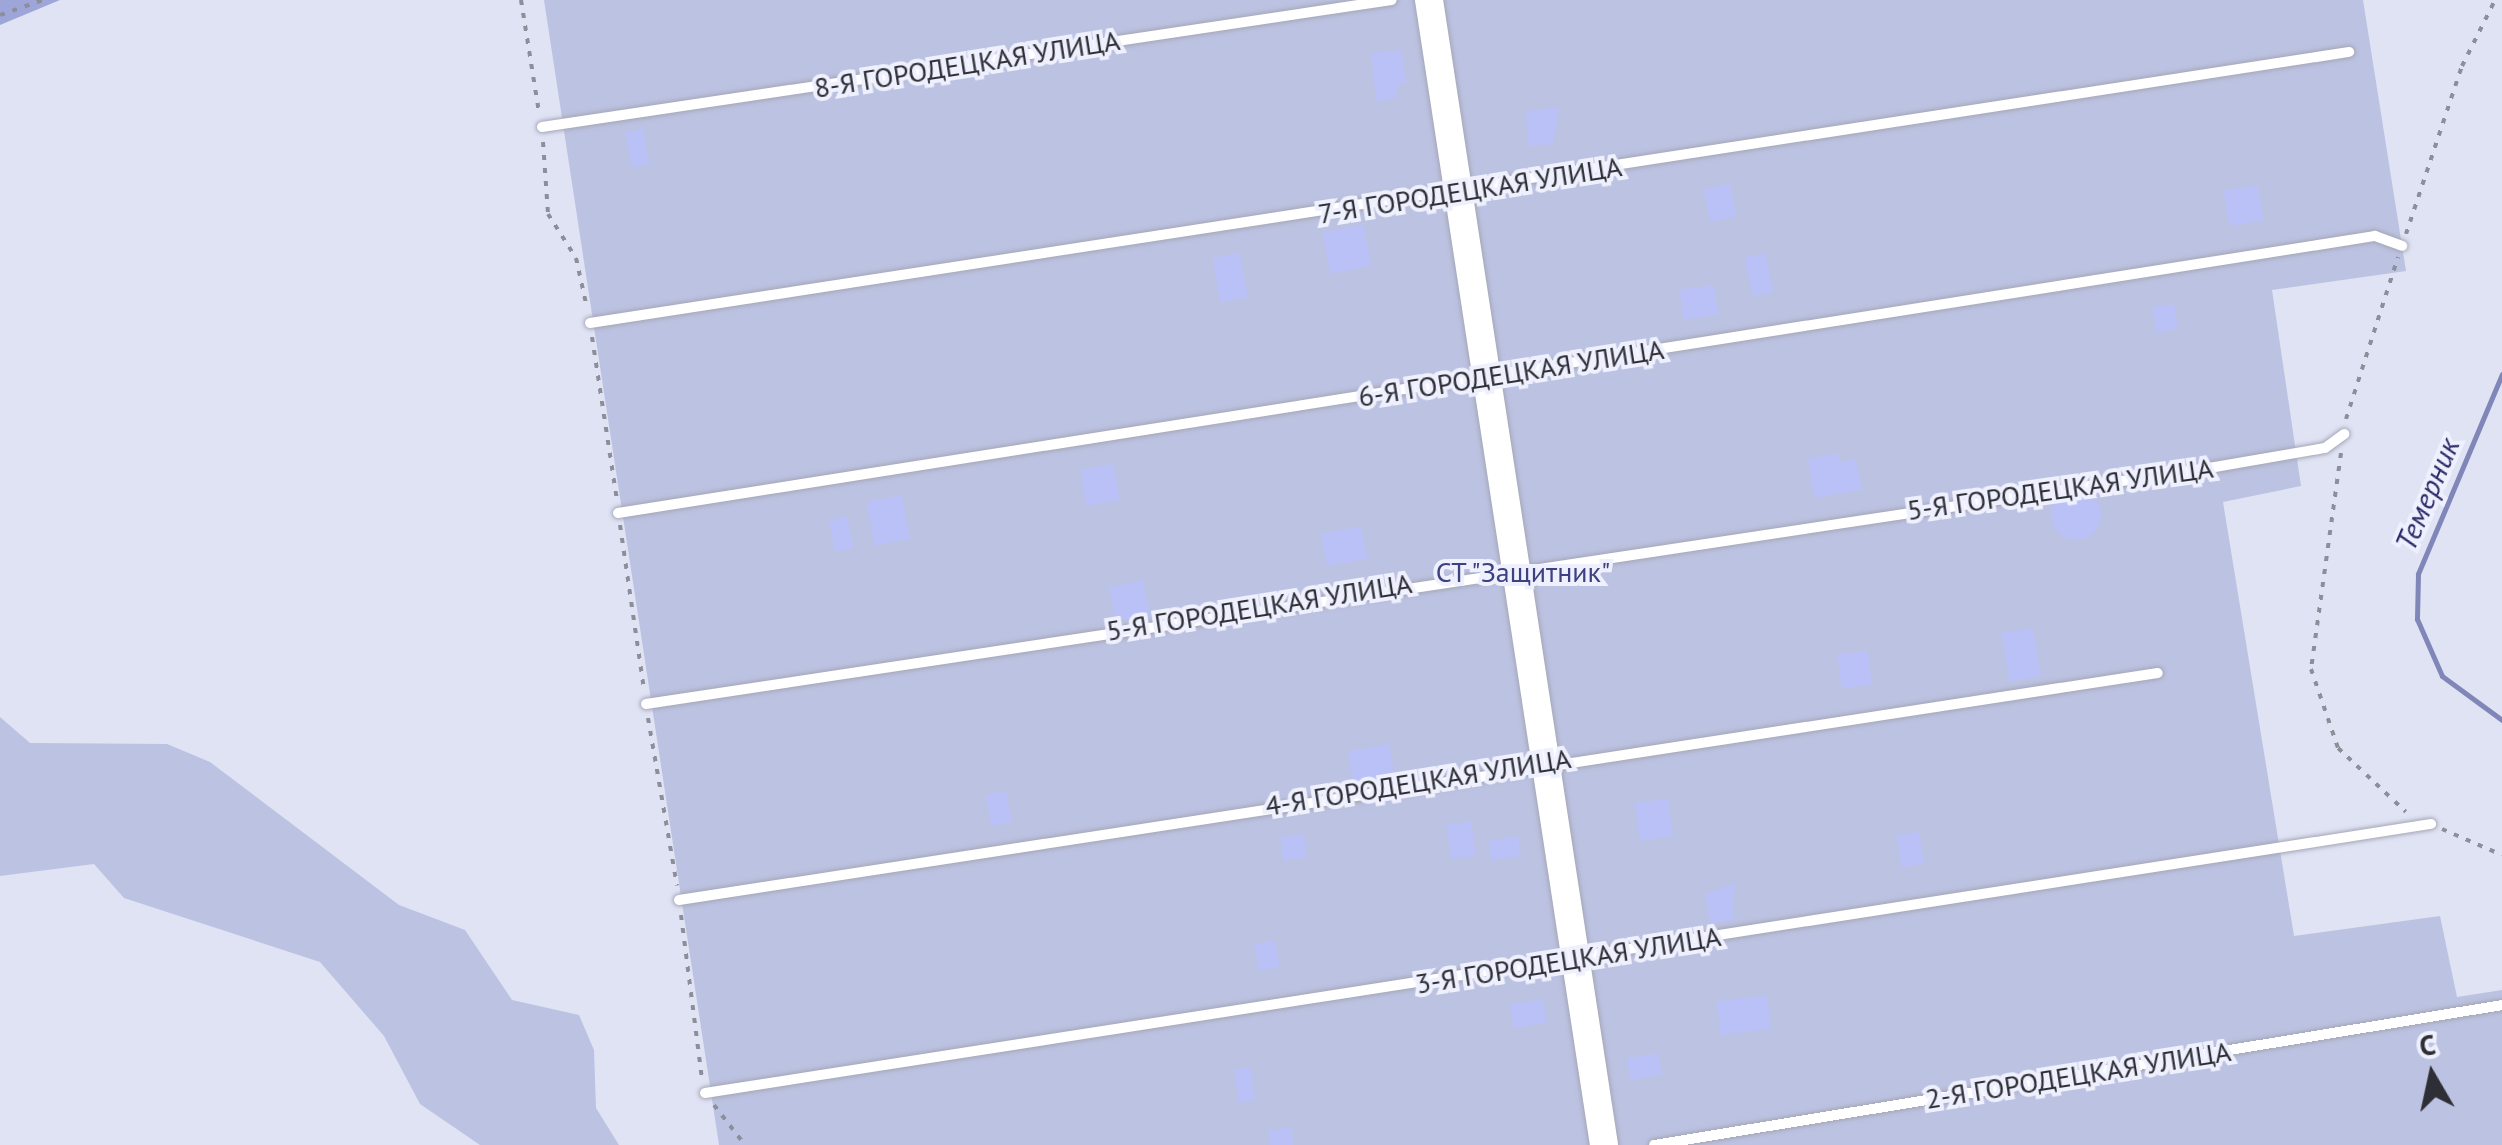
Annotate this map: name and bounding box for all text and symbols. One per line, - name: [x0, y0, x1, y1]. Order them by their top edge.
- street label: 8-Я ГОРОДЕЦКАЯ УЛИЦА: [811, 23, 1123, 105]
- street label: 7-Я ГОРОДЕЦКАЯ УЛИЦА: [1315, 149, 1625, 231]
- street label: 6-Я ГОРОДЕЦКАЯ УЛИЦА: [1355, 332, 1667, 414]
- water label: Темерник: [2387, 432, 2467, 556]
- street label: 5-Я ГОРОДЕЦКАЯ УЛИЦА: [1904, 451, 2216, 527]
- park label: СТ "Защитник": [1434, 555, 1612, 589]
- street label: 5-Я ГОРОДЕЦКАЯ УЛИЦА: [1103, 566, 1415, 648]
- street label: 4-Я ГОРОДЕЦКАЯ УЛИЦА: [1262, 741, 1574, 823]
- street label: 3-Я ГОРОДЕЦКАЯ УЛИЦА: [1412, 919, 1724, 1001]
- north arrow: [2382, 1025, 2482, 1125]
- text: С: [2417, 1025, 2438, 1064]
- street label: 2-Я ГОРОДЕЦКАЯ УЛИЦА: [1922, 1034, 2234, 1116]

